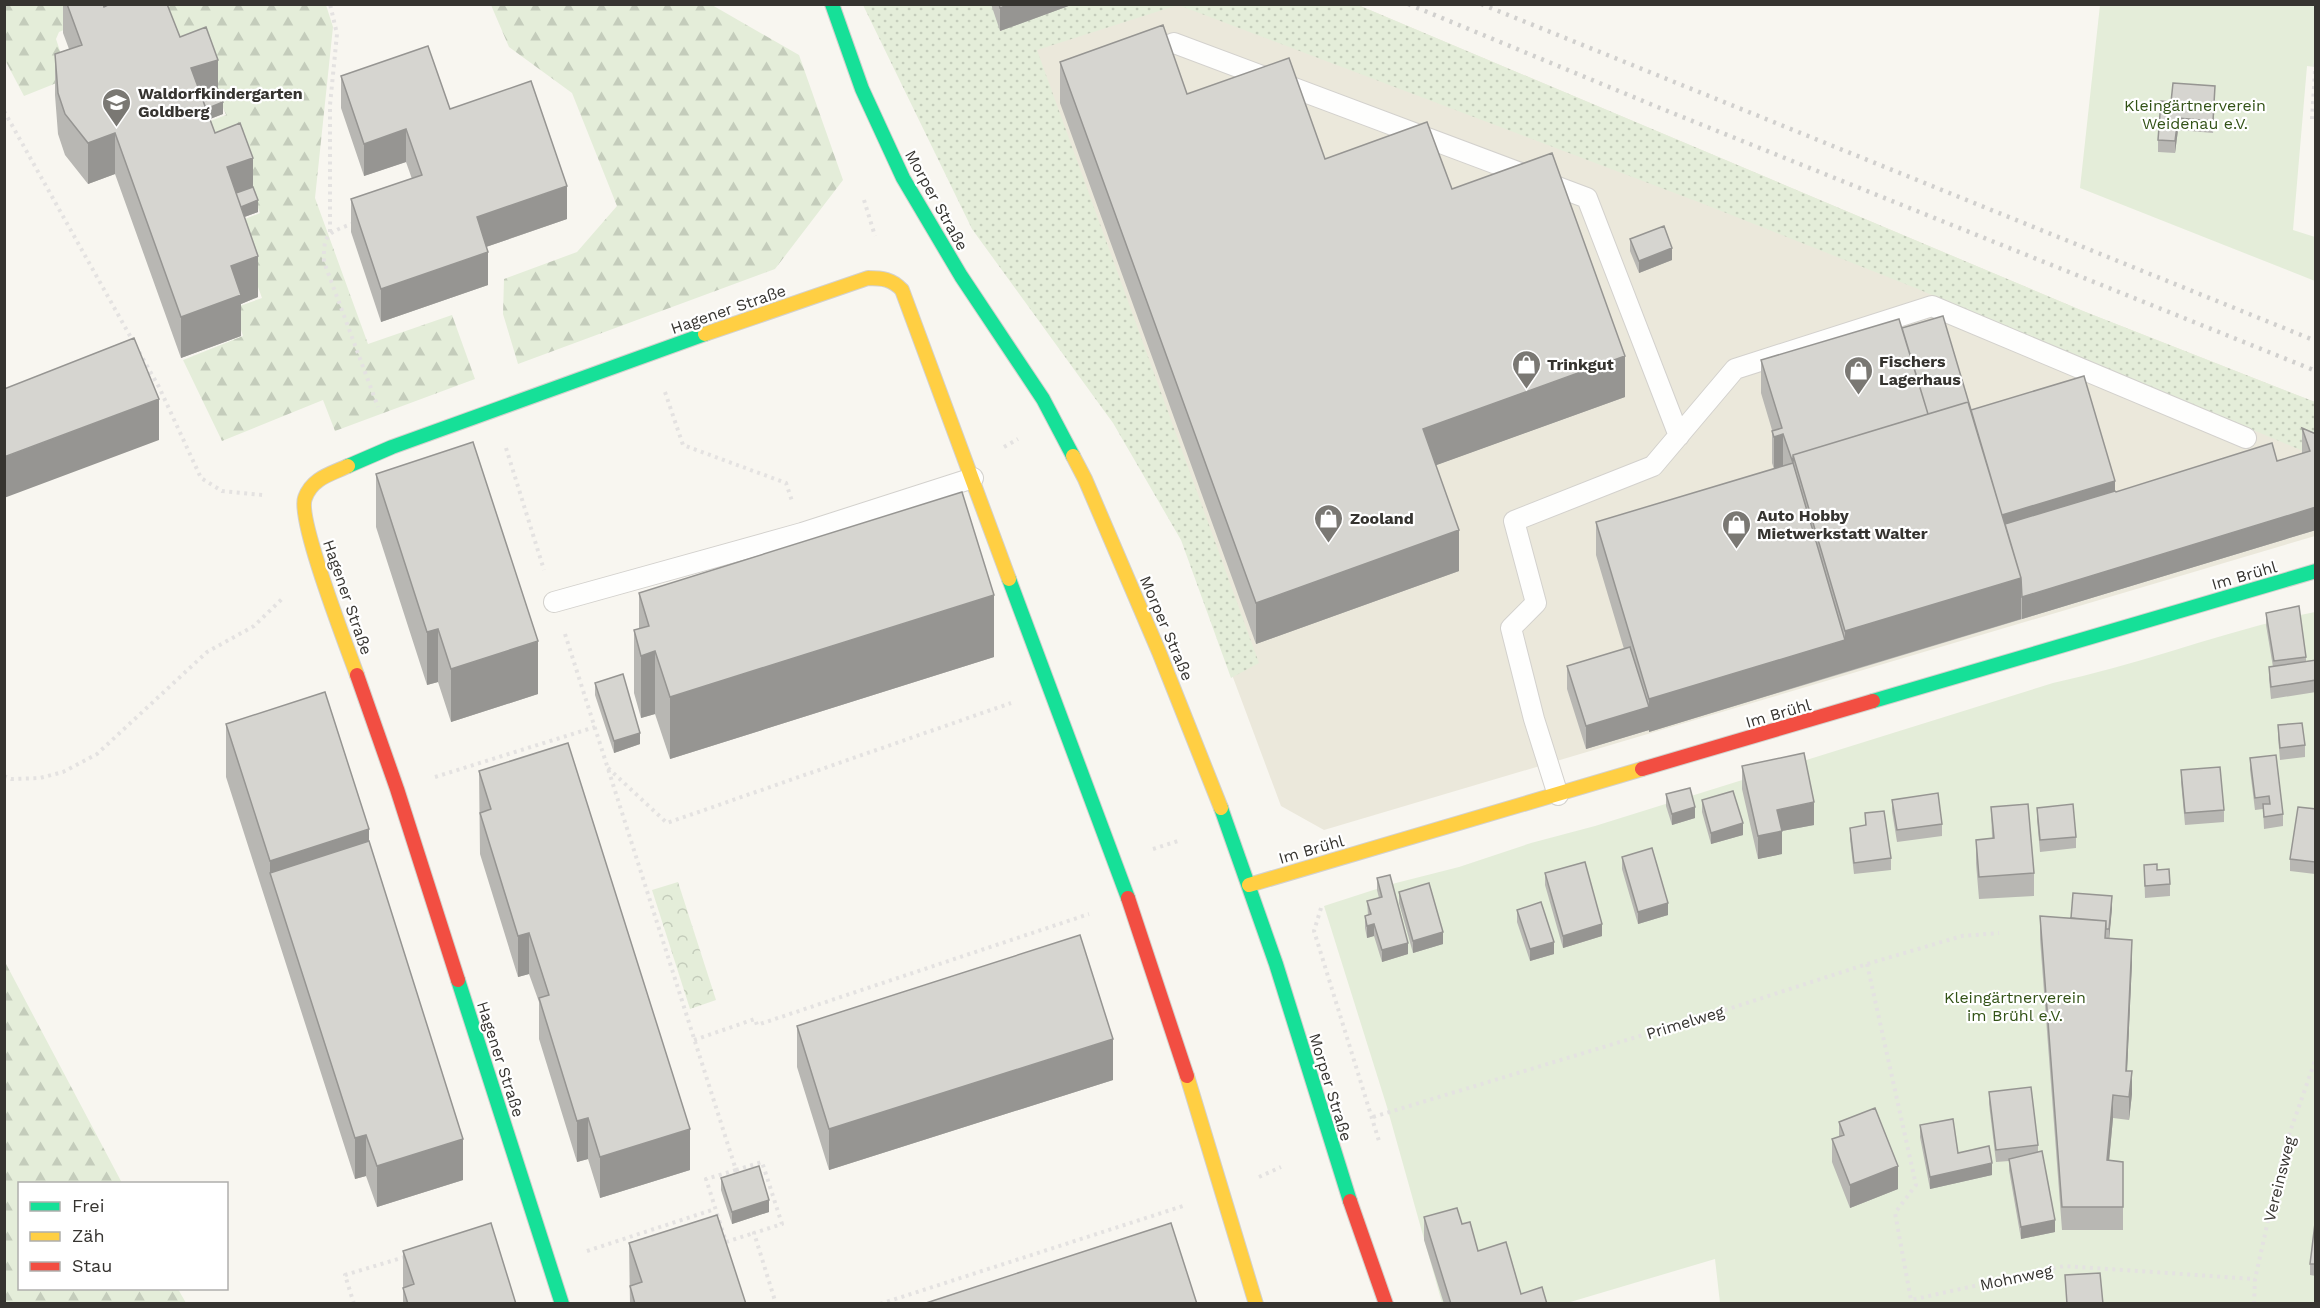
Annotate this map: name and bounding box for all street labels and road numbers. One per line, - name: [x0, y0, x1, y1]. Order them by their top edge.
- street label: Morper Straße: [901, 147, 972, 254]
- street label: Hagener Straße: [668, 281, 788, 338]
- street label: Hagener Straße: [319, 537, 376, 657]
- street label: Im Brühl: [2209, 557, 2279, 594]
- street label: Morper Straße: [1136, 573, 1197, 683]
- street label: Im Brühl: [1743, 695, 1813, 732]
- street label: Im Brühl: [1276, 831, 1346, 868]
- street label: Hagener Straße: [473, 999, 528, 1119]
- street label: Primelweg: [1644, 1001, 1727, 1043]
- street label: Morper Straße: [1305, 1031, 1356, 1143]
- street label: Vereinsweg: [2260, 1134, 2299, 1224]
- street label: Mohnweg: [1978, 1260, 2055, 1294]

